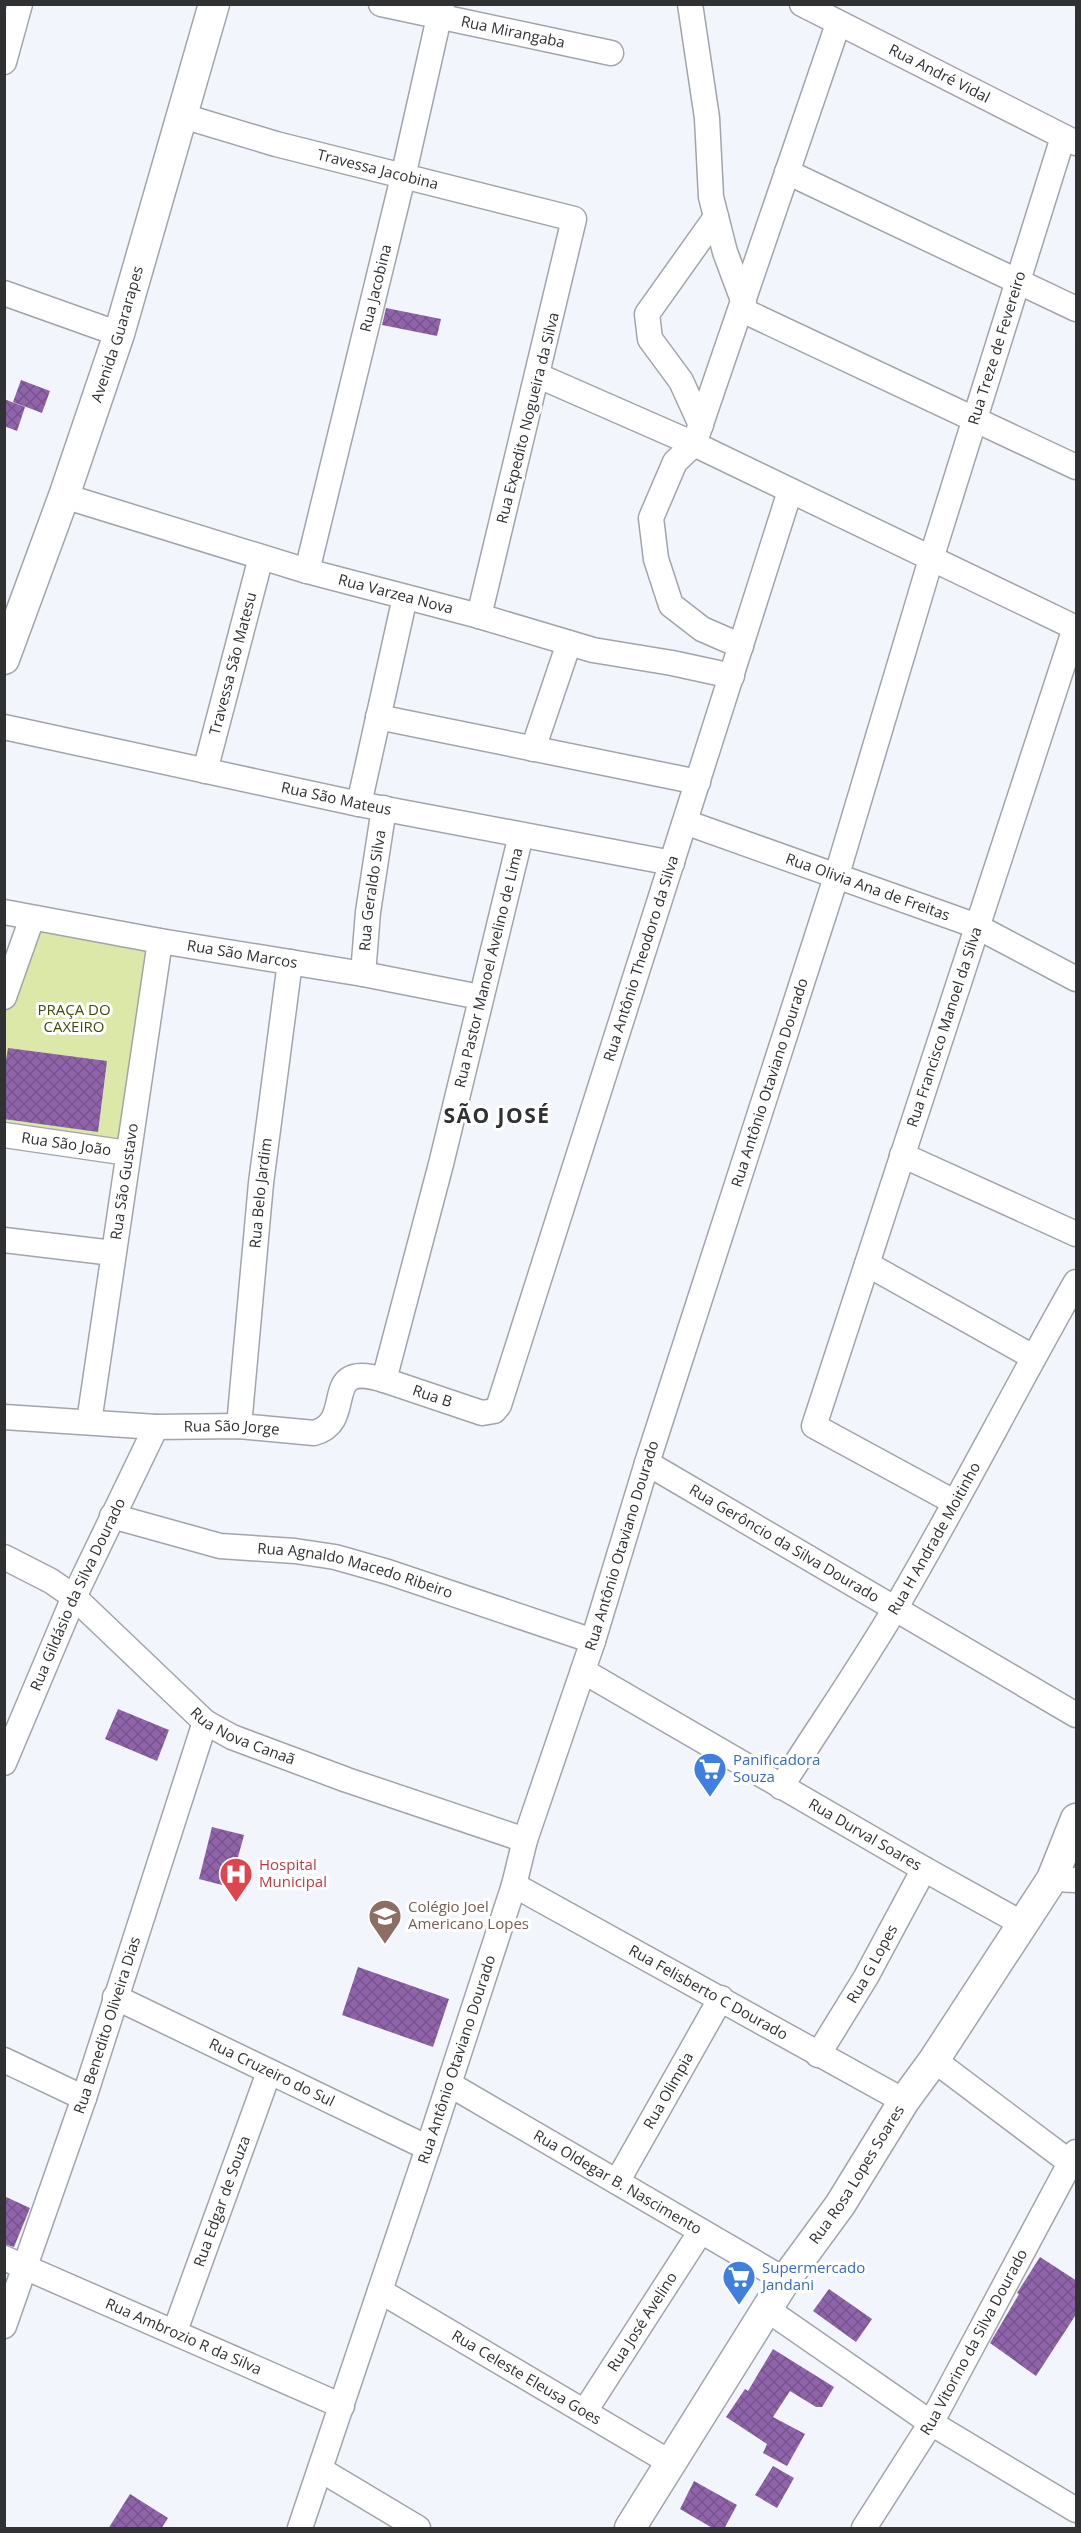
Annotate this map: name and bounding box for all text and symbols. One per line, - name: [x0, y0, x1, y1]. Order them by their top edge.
- street label: Rua Mirangaba: [459, 10, 567, 52]
- street label: Rua André Vidal: [886, 39, 994, 107]
- street label: Travessa Jacobina: [315, 144, 441, 194]
- street label: Rua Jacobina: [355, 242, 395, 334]
- street label: Avenida Guararapes: [85, 263, 147, 405]
- street label: Rua Treze de Fevereiro: [963, 268, 1029, 427]
- street label: Rua Expedito Nogueira da Silva: [491, 310, 563, 525]
- street label: Rua Varzea Nova: [336, 569, 456, 618]
- street label: Travessa São Matesu: [204, 590, 260, 737]
- street label: Rua São Mateus: [280, 776, 393, 819]
- street label: Rua Geraldo Silva: [354, 828, 389, 952]
- street label: Rua Pastor Manoel Avelino de Lima: [449, 846, 527, 1090]
- street label: Rua Olivia Ana de Freitas: [783, 848, 953, 925]
- street label: Rua Antônio Theodoro da Silva: [598, 853, 682, 1064]
- street label: Rua Francisco Manoel da Silva: [901, 924, 986, 1130]
- street label: Rua São Marcos: [186, 935, 299, 972]
- street label: Rua Antônio Otaviano Dourado: [726, 975, 812, 1189]
- park label: PRAÇA DO CAXEIRO: [37, 999, 111, 1036]
- district label: SÃO JOSÉ: [443, 1101, 551, 1129]
- street label: Rua São Gustavo: [105, 1122, 142, 1241]
- street label: Rua São João: [20, 1127, 113, 1159]
- street label: Rua Belo Jardim: [244, 1136, 276, 1249]
- street label: Rua B: [410, 1379, 455, 1411]
- street label: Rua São Jorge: [184, 1415, 281, 1439]
- street label: Rua Antônio Otaviano Dourado: [579, 1438, 663, 1653]
- street label: Rua H Andrade Moitinho: [883, 1458, 984, 1618]
- street label: Rua Gerôncio da Silva Dourado: [686, 1479, 883, 1606]
- street label: Rua Gildásio da Silva Dourado: [25, 1494, 129, 1693]
- street label: Rua Agnaldo Macedo Ribeiro: [257, 1538, 456, 1602]
- street label: Rua Nova Canaã: [186, 1702, 298, 1769]
- place label: Panificadora Souza: [733, 1749, 820, 1786]
- supermarket icon: Panificadora Souza: [692, 1751, 728, 1798]
- street label: Rua Durval Soares: [805, 1793, 926, 1875]
- place label: Hospital Municipal: [259, 1854, 327, 1891]
- hospital icon: Hospital Municipal: [218, 1856, 254, 1903]
- place label: Colégio Joel Americano Lopes: [408, 1896, 529, 1933]
- school or university icon: Colégio Joel Americano Lopes: [367, 1898, 403, 1945]
- street label: Rua G Lopes: [841, 1921, 901, 2007]
- street label: Rua Benedito Oliveira Dias: [68, 1934, 144, 2116]
- street label: Rua Felisberto C Dourado: [626, 1940, 792, 2044]
- street label: Rua Antônio Otaviano Dourado: [412, 1952, 499, 2166]
- street label: Rua Cruzeiro do Sul: [206, 2033, 338, 2111]
- street label: Rua Olimpia: [638, 2048, 697, 2132]
- street label: Rua Rosa Lopes Soares: [804, 2101, 908, 2248]
- street label: Rua Oldegar B. Nascimento: [530, 2124, 706, 2238]
- street label: Rua Edgar de Souza: [188, 2133, 254, 2269]
- street label: Rua Vitorino da Silva Dourado: [915, 2245, 1031, 2439]
- place label: Supermercado Jandani: [760, 2257, 865, 2294]
- supermarket icon: Supermercado Jandani: [721, 2259, 757, 2306]
- street label: Rua José Avelino: [602, 2268, 681, 2375]
- street label: Rua Ambrozio R da Silva: [103, 2293, 265, 2379]
- street label: Rua Celeste Eleusa Goes: [448, 2325, 605, 2429]

